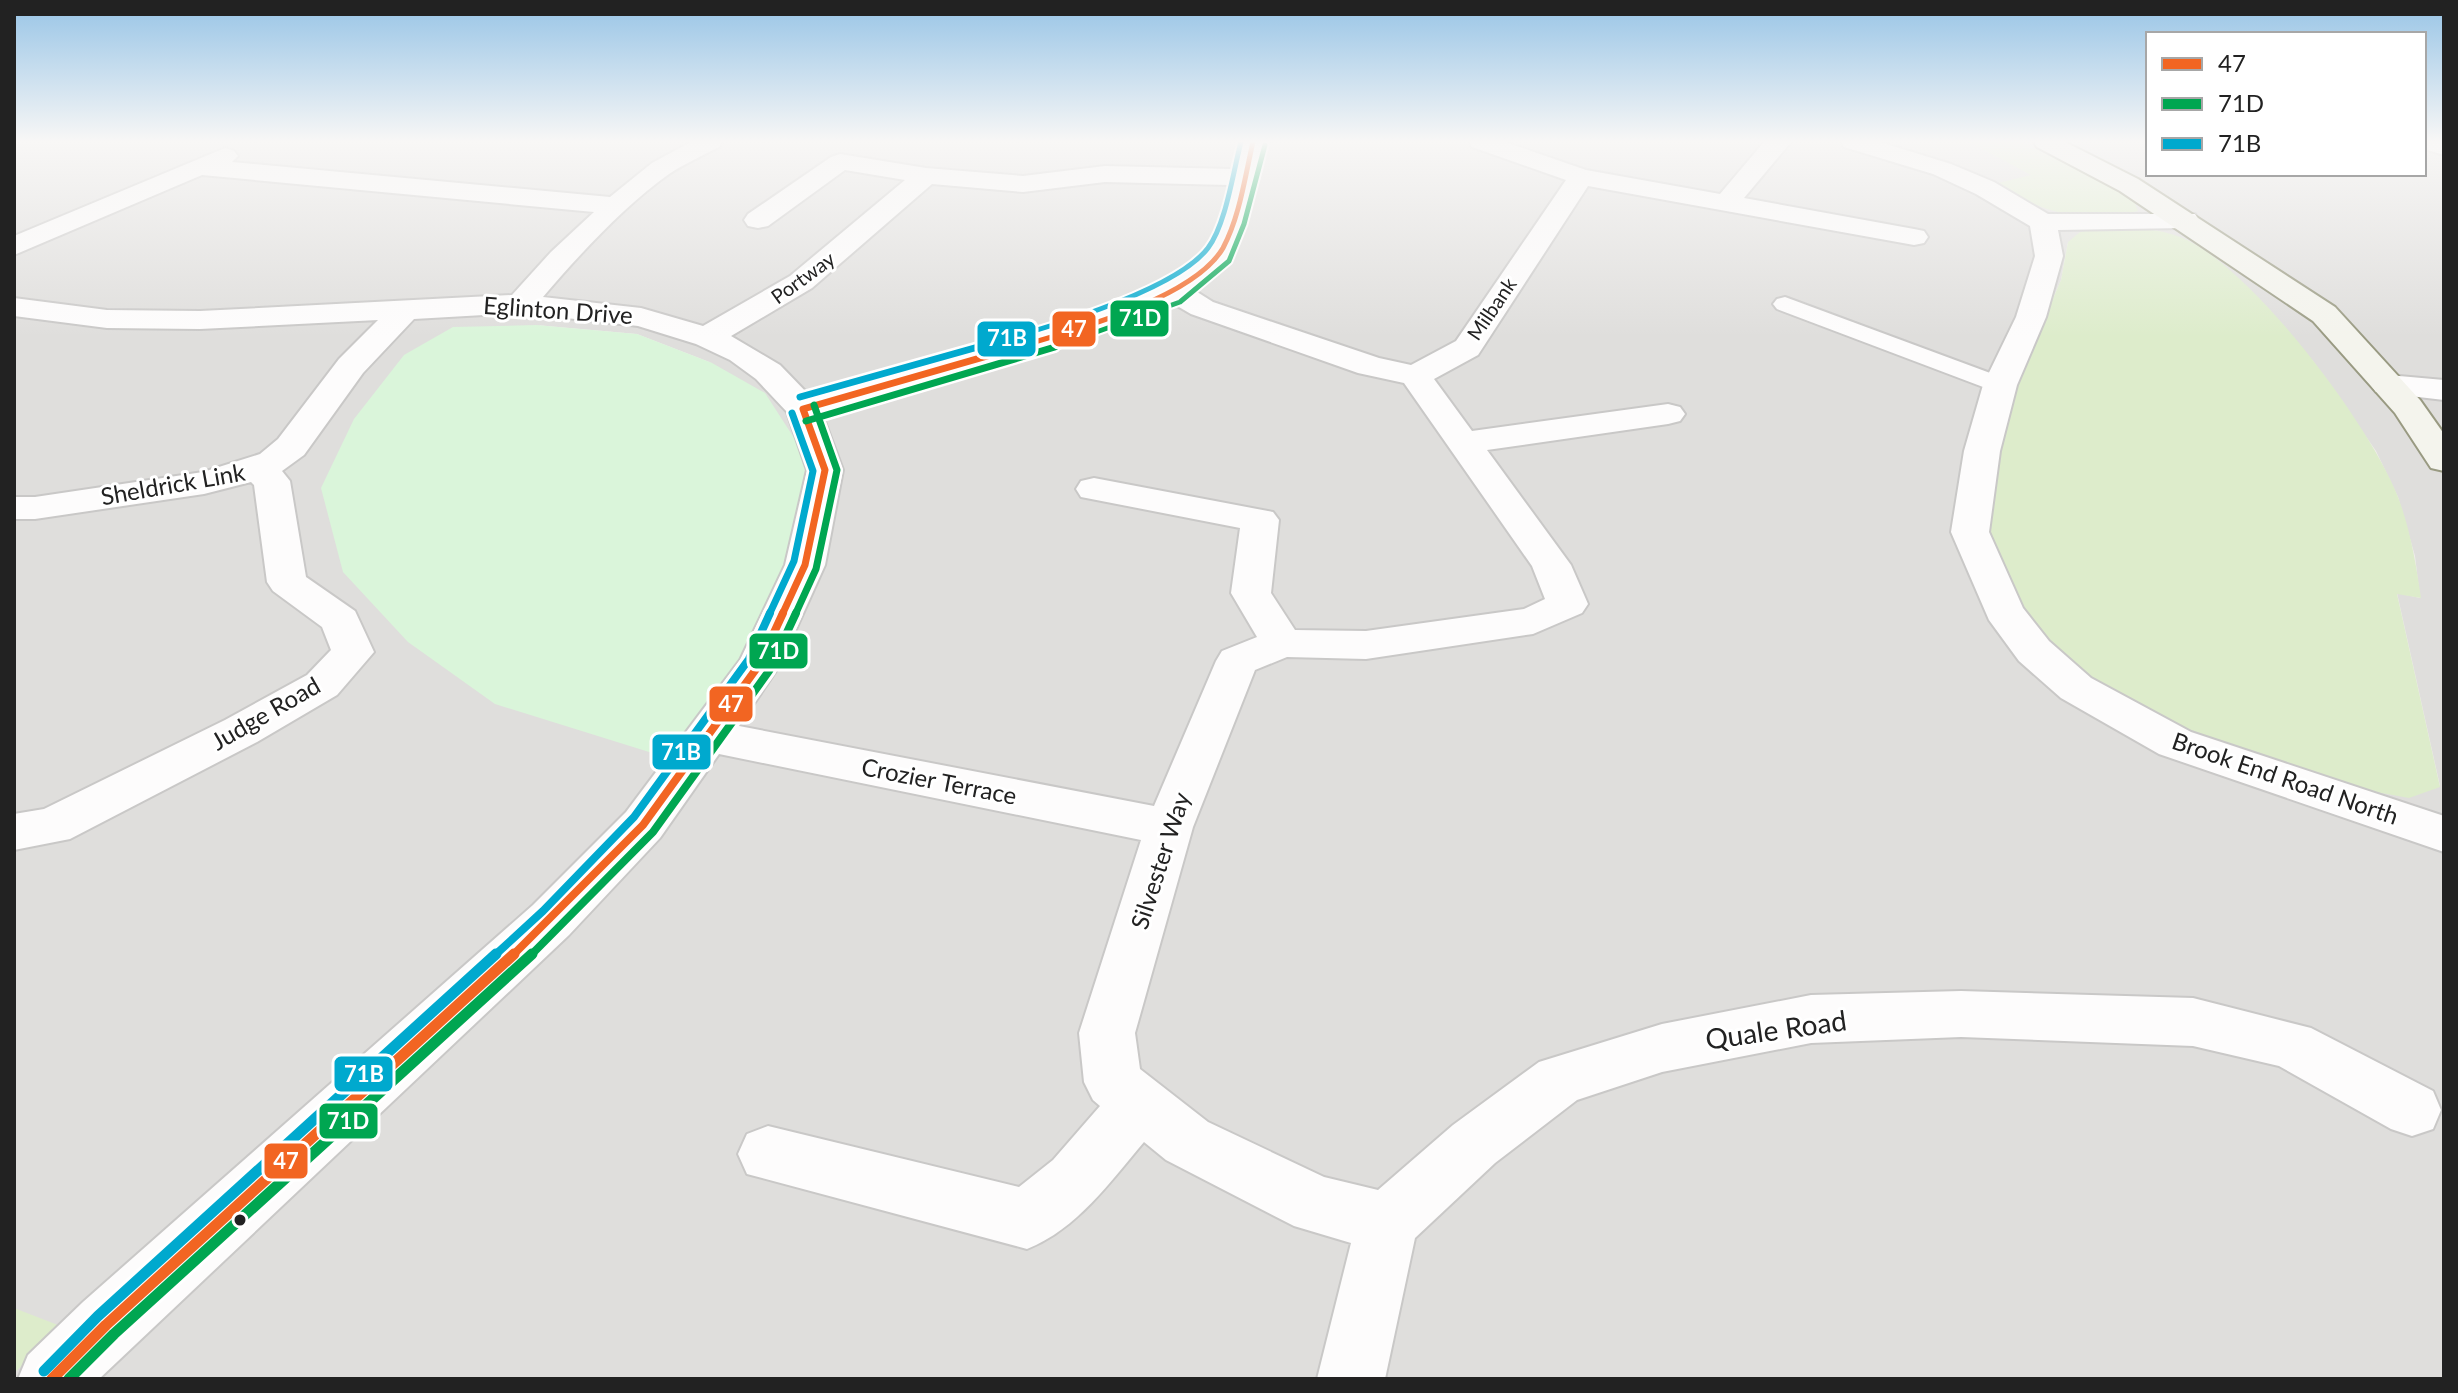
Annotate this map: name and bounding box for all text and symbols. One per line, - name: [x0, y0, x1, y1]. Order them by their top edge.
- legend: [2146, 32, 2426, 176]
- text: 47: [2218, 48, 2246, 77]
- text: 71D: [2218, 88, 2264, 117]
- text: 71B: [2218, 128, 2261, 157]
- street label: Portway: [766, 246, 839, 308]
- street label: Milbank: [1462, 272, 1521, 344]
- street label: Eglinton Drive: [483, 290, 634, 329]
- line badge: 71D: [1109, 299, 1170, 338]
- text: 71D: [1119, 304, 1161, 331]
- line badge: 47: [1051, 310, 1097, 348]
- text: 47: [1061, 315, 1087, 342]
- line badge: 71B: [976, 320, 1037, 358]
- text: 71B: [987, 324, 1027, 351]
- street label: Sheldrick Link: [98, 456, 248, 510]
- line badge: 71D: [748, 632, 809, 670]
- text: 71D: [757, 637, 799, 664]
- street label: Judge Road: [206, 670, 325, 756]
- line badge: 47: [708, 685, 754, 723]
- text: 47: [718, 690, 744, 717]
- street label: Brook End Road North: [2169, 725, 2402, 830]
- line badge: 71B: [651, 733, 712, 771]
- text: 71B: [661, 738, 701, 765]
- street label: Crozier Terrace: [859, 751, 1019, 810]
- street label: Silvester Way: [1124, 788, 1196, 933]
- street label: Quale Road: [1703, 1002, 1849, 1056]
- line badge: 71B: [333, 1055, 394, 1093]
- text: 71B: [344, 1060, 384, 1087]
- line badge: 71D: [318, 1102, 379, 1140]
- text: 71D: [327, 1107, 369, 1134]
- line badge: 47: [263, 1142, 309, 1180]
- text: 47: [273, 1147, 299, 1174]
- unlabelled marker: [232, 1212, 248, 1228]

